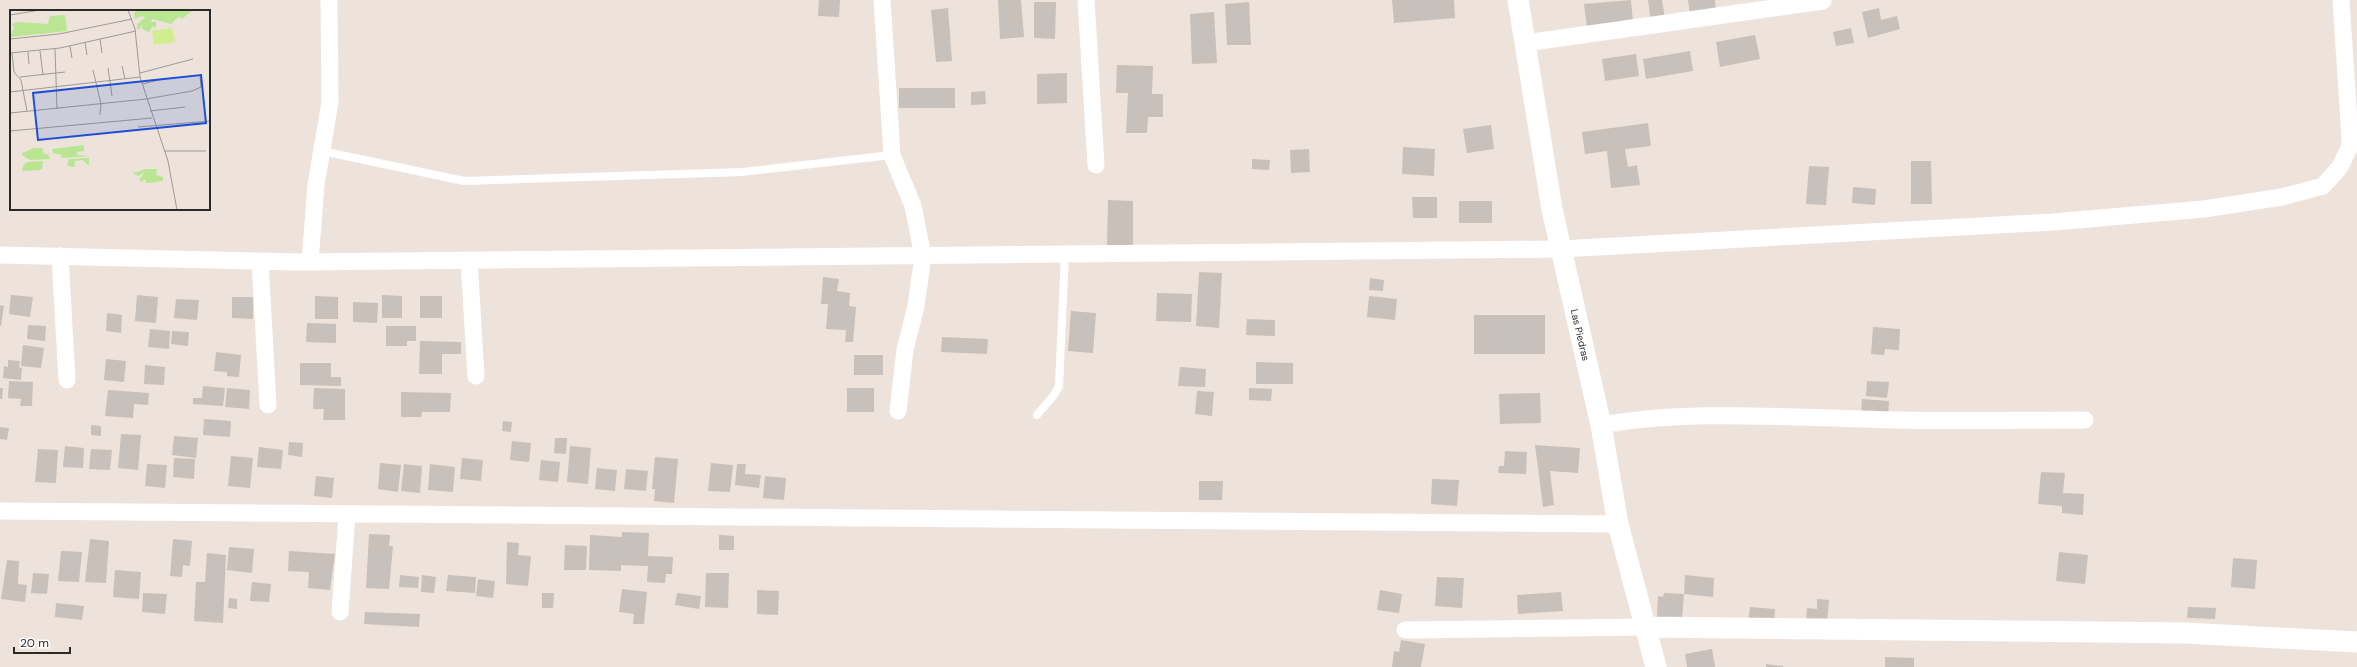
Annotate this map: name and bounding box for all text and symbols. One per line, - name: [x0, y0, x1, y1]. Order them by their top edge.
- inset map: [10, 10, 210, 210]
- street label: Las Piedras: [1568, 308, 1592, 362]
- scale bar: [14, 629, 70, 655]
- text: 20 m: [20, 635, 49, 651]

